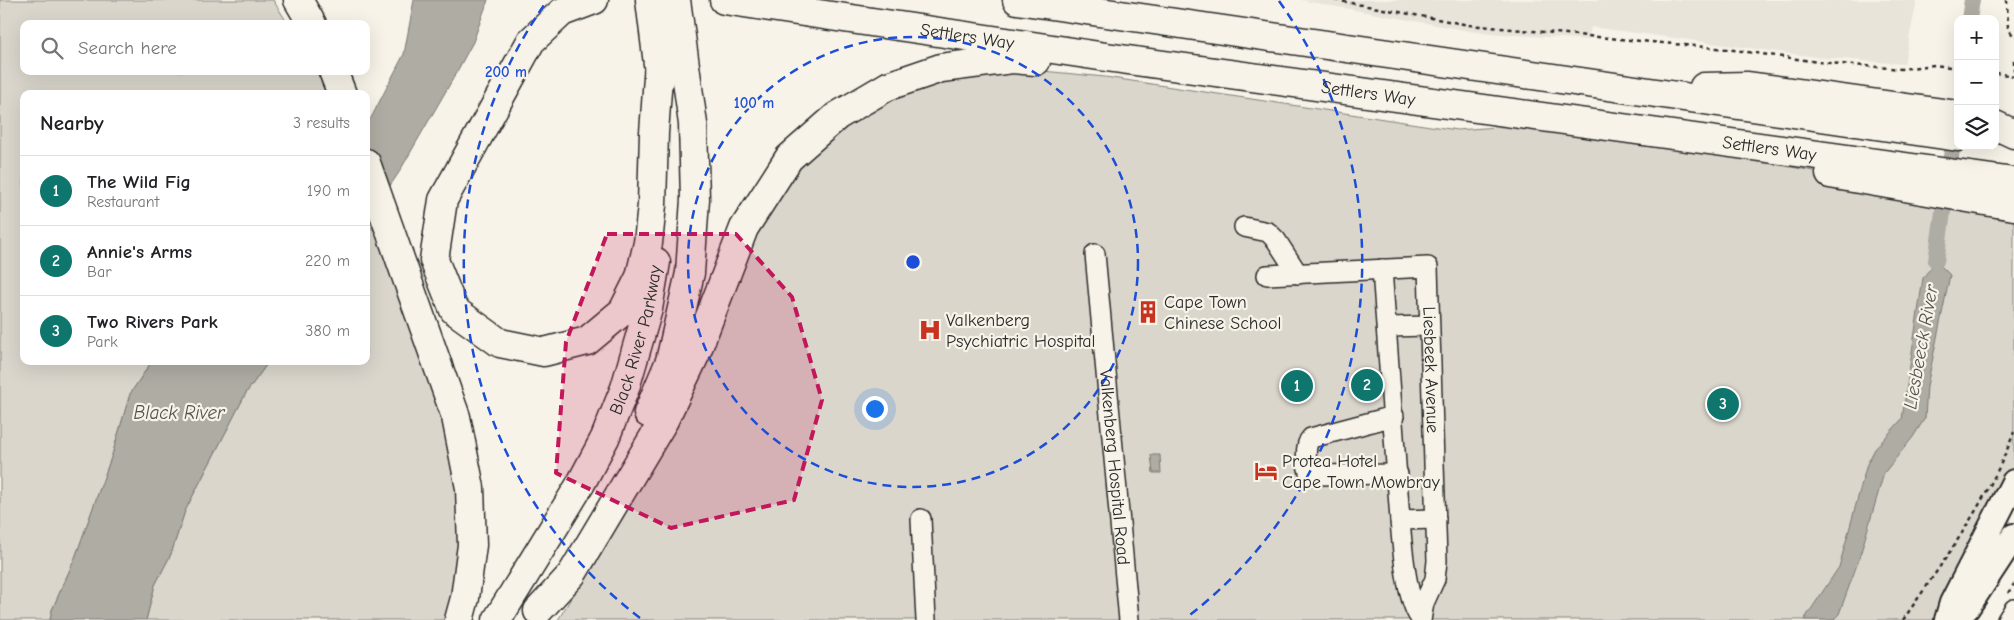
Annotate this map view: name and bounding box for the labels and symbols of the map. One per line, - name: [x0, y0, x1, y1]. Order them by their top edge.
- street label: Settlers Way: [919, 19, 1017, 54]
- text: 200 m: [485, 63, 527, 81]
- street label: Settlers Way: [1320, 76, 1418, 110]
- text: 100 m: [734, 94, 774, 112]
- street label: Settlers Way: [1721, 131, 1819, 165]
- centre of rings: [904, 253, 922, 271]
- street label: Black River Parkway: [605, 263, 666, 418]
- water label: Liesbeeck River: [1899, 282, 1943, 411]
- place label: Cape Town Chinese School: [1164, 292, 1281, 334]
- building icon: Cape Town Chinese School: [1135, 299, 1161, 325]
- street label: Liesbeek Avenue: [1419, 306, 1444, 434]
- place label: Valkenberg Psychiatric Hospital: [946, 310, 1096, 352]
- hospital icon: Valkenberg Psychiatric Hospital: [917, 317, 943, 343]
- pin: 2: [1351, 366, 1383, 404]
- pin: 1: [1281, 367, 1313, 405]
- street label: Valkenberg Hospital Road: [1095, 368, 1134, 566]
- pin: 3: [1707, 385, 1739, 423]
- your location: [862, 396, 888, 422]
- water label: Black River: [133, 402, 226, 424]
- place label: Protea Hotel Cape Town Mowbray: [1282, 451, 1441, 493]
- hotel icon: Protea Hotel Cape Town Mowbray: [1253, 458, 1279, 484]

